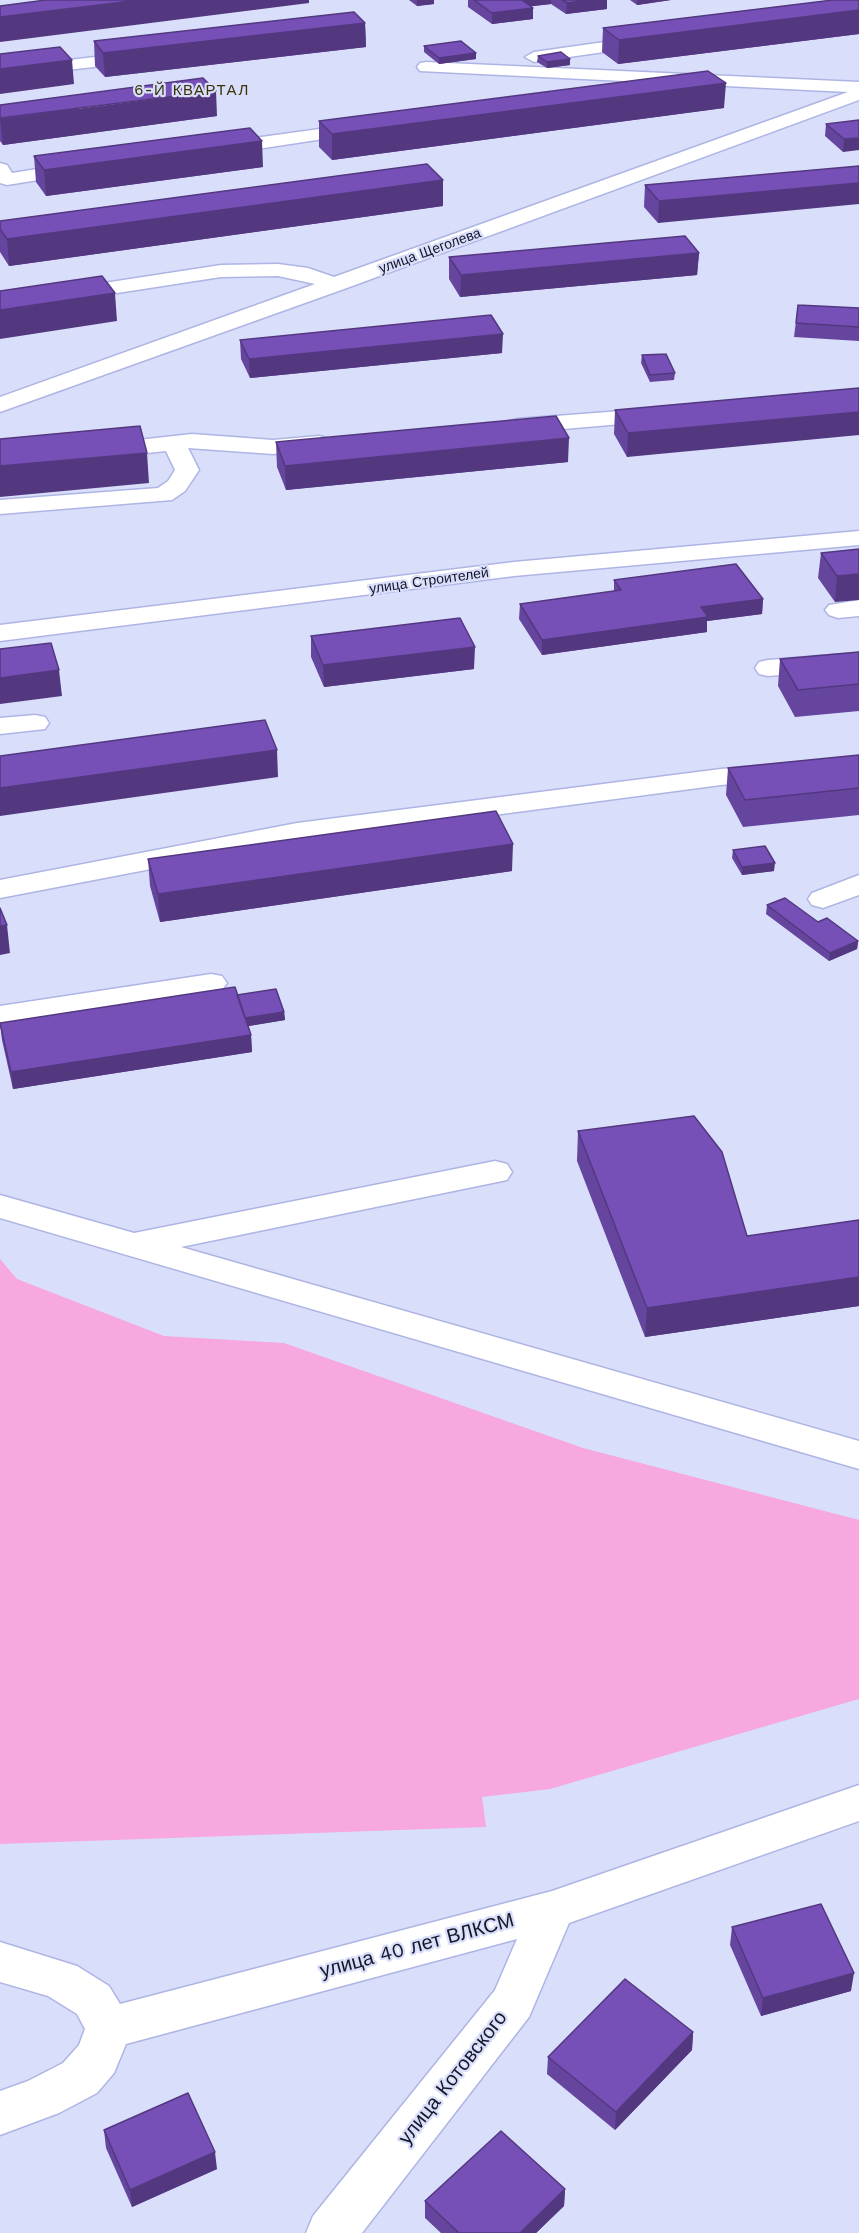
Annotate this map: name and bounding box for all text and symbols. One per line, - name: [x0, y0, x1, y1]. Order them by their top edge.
- district label: 6-Й КВАРТАЛ: [134, 82, 250, 100]
- street label: улица Щеголева: [377, 225, 483, 277]
- street label: улица Строителей: [368, 564, 490, 598]
- street label: улица 40 лет ВЛКСМ: [317, 1909, 517, 1983]
- street label: улица Котовского: [393, 2007, 513, 2149]

